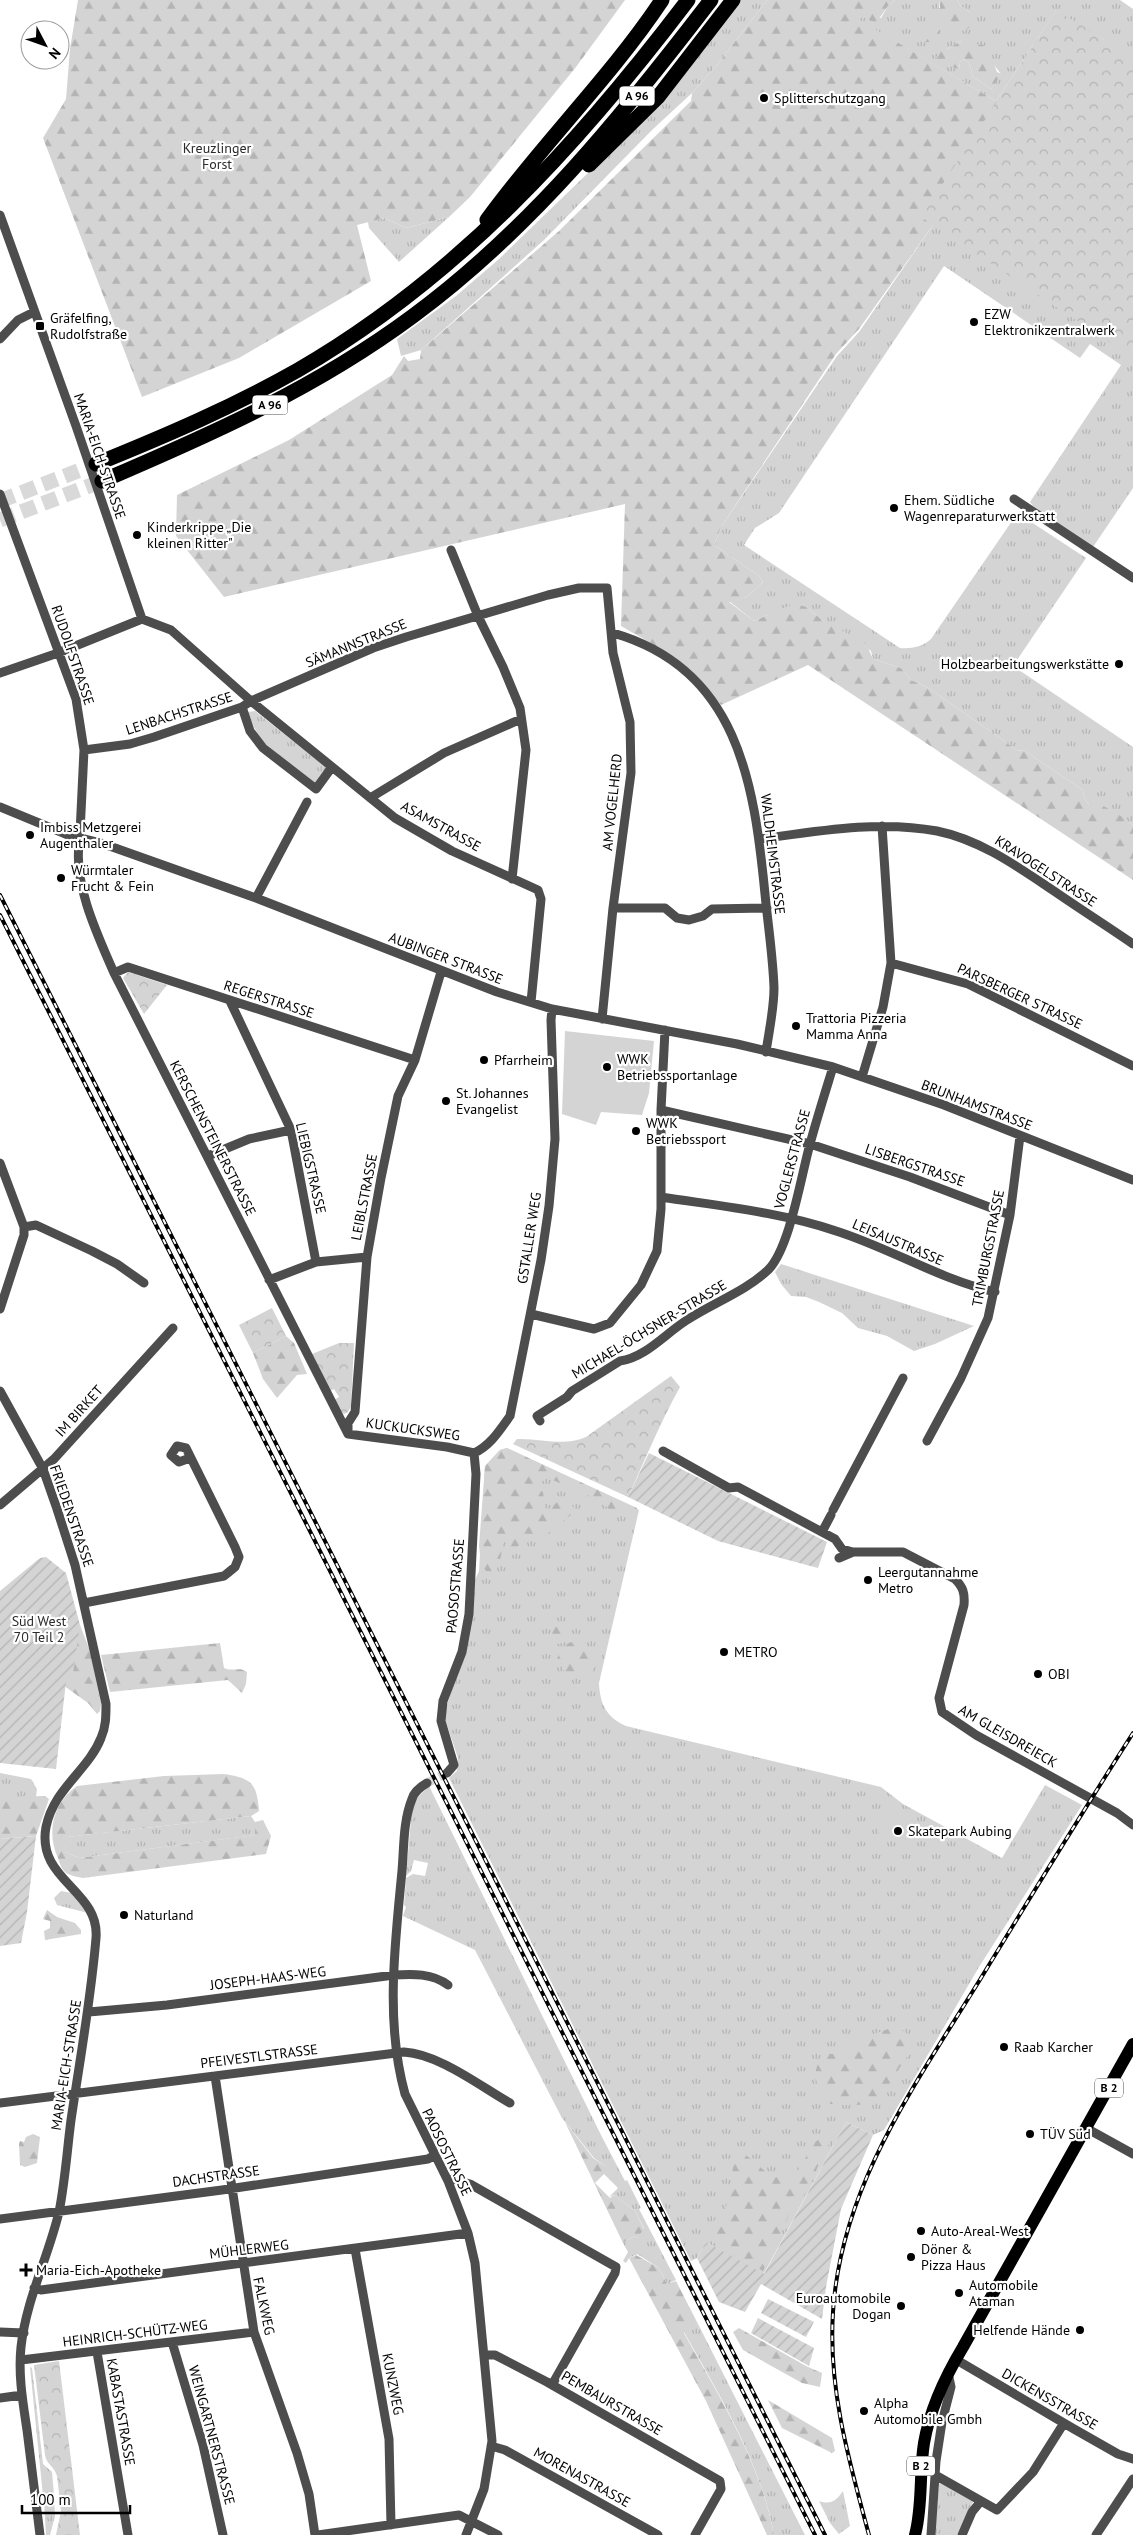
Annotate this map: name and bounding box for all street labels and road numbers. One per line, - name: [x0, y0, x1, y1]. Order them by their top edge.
- road number: A 96: [620, 86, 654, 105]
- street label: MARIA-EICH-STRASSE: [70, 391, 130, 521]
- road number: A 96: [252, 396, 288, 414]
- street label: RUDOLFSTRASSE: [47, 603, 99, 707]
- street label: SÄMANNSTRASSE: [303, 615, 409, 671]
- street label: LENBACHSTRASSE: [123, 687, 235, 739]
- street label: AM VOGELHERD: [598, 753, 626, 851]
- street label: WALDHEIMSTRASSE: [757, 793, 789, 915]
- street label: ASAMSTRASSE: [398, 797, 484, 855]
- street label: KRAVOGELSTRASSE: [991, 831, 1101, 911]
- street label: AUBINGER STRASSE: [386, 928, 506, 988]
- street label: PARSBERGER STRASSE: [954, 959, 1086, 1033]
- street label: REGERSTRASSE: [222, 976, 316, 1022]
- street label: KERSCHENSTEINERSTRASSE: [166, 1057, 260, 1219]
- street label: BRUNHAMSTRASSE: [919, 1076, 1035, 1134]
- street label: VOGLERSTRASSE: [770, 1107, 814, 1212]
- street label: LIEBIGSTRASSE: [292, 1120, 330, 1216]
- street label: LISBERGSTRASSE: [863, 1139, 967, 1191]
- street label: LEIBLSTRASSE: [347, 1152, 381, 1242]
- street label: TRIMBURGSTRASSE: [968, 1188, 1008, 1308]
- street label: GSTALLER WEG: [513, 1191, 545, 1285]
- street label: LEISAUSTRASSE: [850, 1215, 946, 1269]
- street label: MICHAEL-ÖCHSNER-STRASSE: [568, 1276, 730, 1382]
- street label: IM BIRKET: [51, 1381, 107, 1441]
- street label: KUCKUCKSWEG: [365, 1413, 461, 1445]
- street label: FRIEDENSTRASSE: [46, 1462, 98, 1570]
- street label: PAOSOSTRASSE: [442, 1538, 468, 1634]
- street label: AM GLEISDREIECK: [955, 1700, 1061, 1772]
- street label: JOSEPH-HAAS-WEG: [208, 1962, 327, 1994]
- street label: MARIA-EICH-STRASSE: [47, 1998, 85, 2132]
- street label: PFEIVESTLSTRASSE: [199, 2040, 319, 2072]
- road number: B 2: [1095, 2078, 1123, 2098]
- street label: PAOSOSTRASSE: [418, 2105, 476, 2199]
- street label: DACHSTRASSE: [171, 2161, 261, 2191]
- street label: MÜHLERWEG: [208, 2235, 290, 2263]
- street label: FALKWEG: [249, 2275, 279, 2337]
- street label: HEINRICH-SCHÜTZ-WEG: [62, 2315, 208, 2351]
- street label: KUNZWEG: [378, 2352, 408, 2416]
- street label: KABASTASTRASSE: [103, 2357, 139, 2467]
- street label: WEINGARTNERSTRASSE: [185, 2363, 239, 2507]
- street label: DICKENSSTRASSE: [999, 2364, 1101, 2434]
- street label: PEMBAURSTRASSE: [558, 2367, 666, 2439]
- street label: MORENASTRASSE: [530, 2443, 634, 2511]
- road number: B 2: [907, 2456, 935, 2476]

